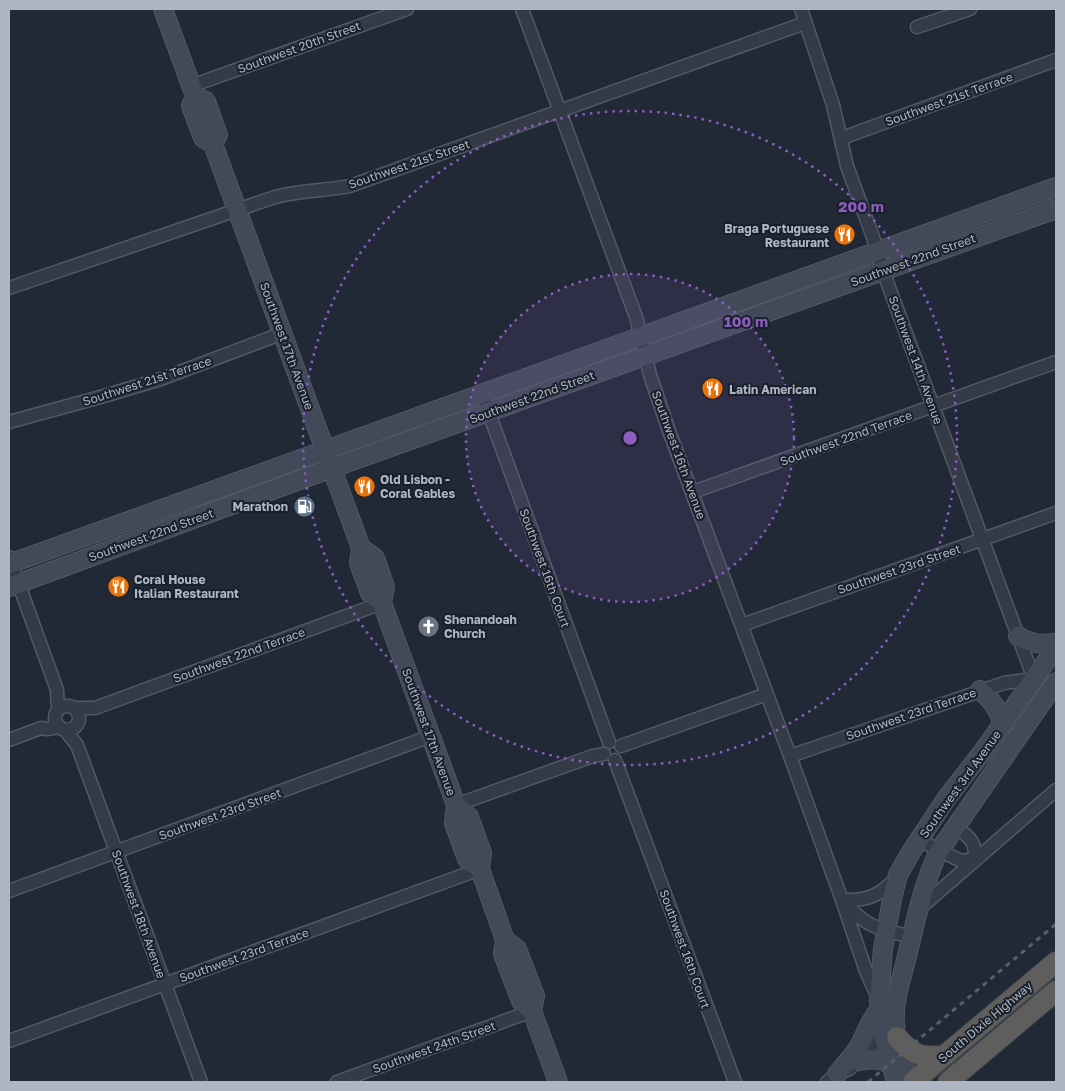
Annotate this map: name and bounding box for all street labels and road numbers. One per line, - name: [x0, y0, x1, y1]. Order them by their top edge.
- street label: Southwest 20th Street: [235, 18, 363, 76]
- street label: Southwest 21st Terrace: [883, 69, 1015, 129]
- street label: Southwest 21st Street: [346, 136, 472, 192]
- street label: Southwest 22nd Street: [848, 230, 978, 290]
- street label: Southwest 17th Avenue: [257, 280, 317, 412]
- street label: Southwest 14th Avenue: [886, 294, 946, 426]
- street label: Southwest 21st Terrace: [81, 353, 213, 409]
- street label: Southwest 22nd Street: [467, 367, 597, 427]
- street label: Southwest 16th Avenue: [649, 389, 709, 521]
- street label: Southwest 22nd Terrace: [778, 407, 914, 469]
- street label: Southwest 22nd Street: [86, 505, 216, 565]
- street label: Southwest 16th Court: [516, 506, 574, 630]
- street label: Southwest 23rd Street: [835, 541, 963, 597]
- street label: Southwest 22nd Terrace: [171, 624, 307, 686]
- street label: Southwest 17th Avenue: [399, 666, 459, 798]
- street label: Southwest 23rd Terrace: [844, 685, 978, 743]
- street label: Southwest 3rd Avenue: [916, 727, 1004, 841]
- street label: Southwest 23rd Street: [157, 785, 284, 843]
- street label: Southwest 18th Avenue: [109, 848, 169, 980]
- street label: Southwest 16th Court: [656, 887, 714, 1011]
- street label: Southwest 23rd Terrace: [177, 925, 311, 985]
- street label: South Dixie Highway: [935, 978, 1035, 1066]
- street label: Southwest 24th Street: [370, 1018, 498, 1076]

